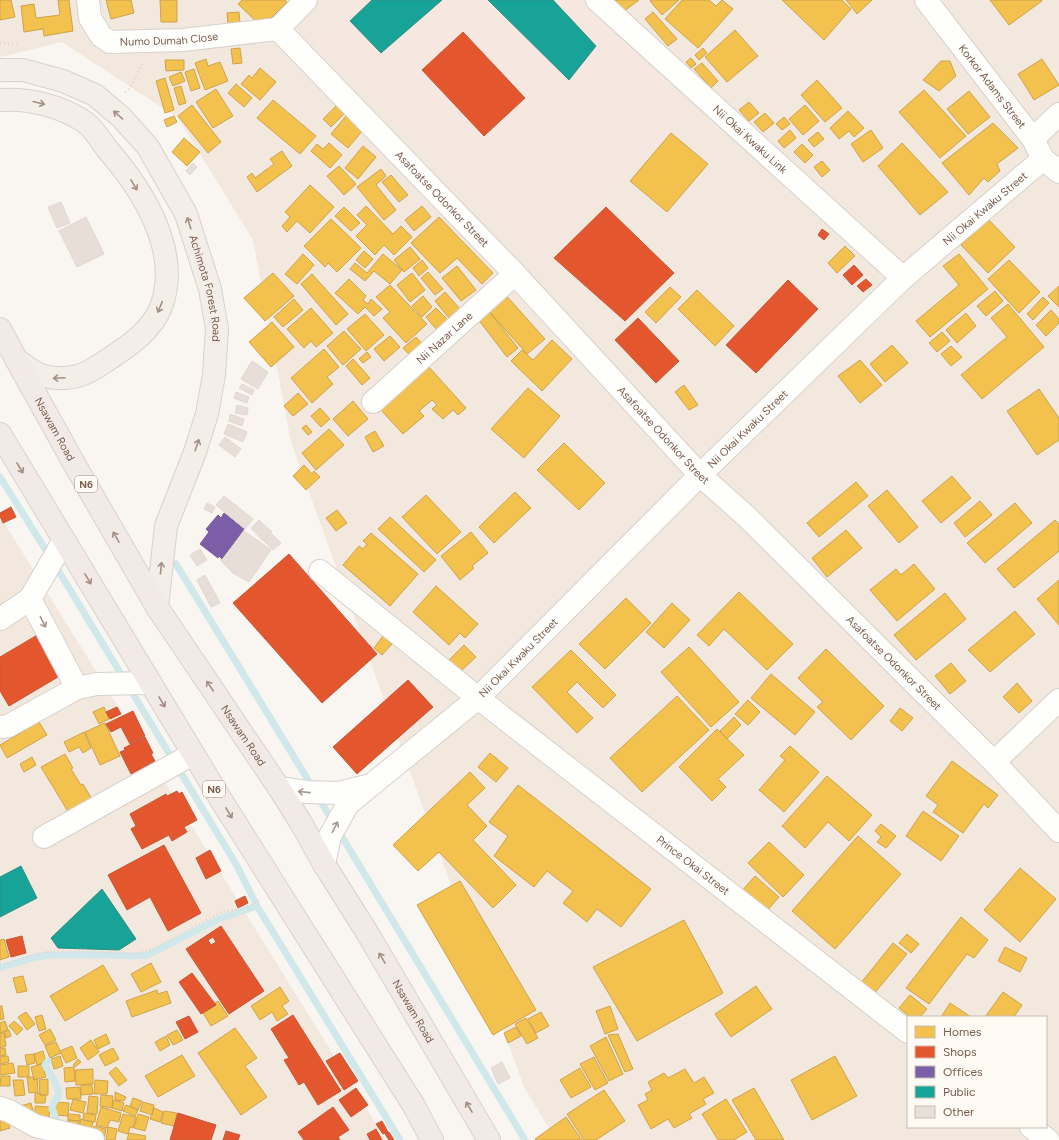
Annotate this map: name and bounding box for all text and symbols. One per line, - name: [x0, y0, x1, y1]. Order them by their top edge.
- street label: Numo Dumah Close: [119, 30, 219, 49]
- street label: Korkor Adams Street: [956, 42, 1028, 131]
- one-way arrow: [32, 100, 45, 107]
- street label: Nii Okai Kwaku Link: [710, 103, 790, 177]
- one-way arrow: [113, 110, 124, 119]
- street label: Asafoatse Odonkor Street: [392, 148, 491, 250]
- street label: Nii Okai Kwaku Street: [940, 169, 1030, 248]
- one-way arrow: [131, 179, 139, 191]
- one-way arrow: [185, 216, 192, 229]
- street label: Achimota Forest Road: [186, 233, 223, 342]
- one-way arrow: [156, 300, 164, 312]
- street label: Nii Nazar Lane: [414, 309, 476, 367]
- one-way arrow: [53, 374, 66, 382]
- street label: Asafoatse Odonkor Street: [615, 384, 712, 487]
- street label: Nii Okai Kwaku Street: [705, 387, 791, 471]
- street label: Nsawam Road: [32, 395, 77, 463]
- one-way arrow: [194, 439, 202, 451]
- one-way arrow: [17, 462, 25, 474]
- road number: N6: [75, 476, 97, 492]
- one-way arrow: [112, 531, 120, 543]
- one-way arrow: [157, 562, 164, 575]
- one-way arrow: [84, 573, 92, 585]
- street label: Asafoatse Odonkor Street: [843, 613, 944, 713]
- one-way arrow: [40, 616, 47, 628]
- street label: Nii Okai Kwaku Street: [476, 616, 561, 700]
- one-way arrow: [206, 681, 214, 692]
- one-way arrow: [158, 696, 166, 707]
- street label: Nsawam Road: [218, 703, 268, 769]
- road number: N6: [203, 781, 225, 797]
- one-way arrow: [298, 788, 311, 795]
- one-way arrow: [225, 808, 234, 819]
- one-way arrow: [332, 821, 339, 833]
- street label: Prince Okai Street: [654, 833, 732, 898]
- one-way arrow: [378, 952, 386, 964]
- street label: Nsawam Road: [389, 978, 436, 1045]
- legend: [907, 1016, 1047, 1128]
- text: Homes: [943, 1025, 982, 1039]
- text: Shops: [943, 1045, 977, 1059]
- text: Offices: [943, 1065, 983, 1079]
- text: Public: [943, 1085, 976, 1099]
- one-way arrow: [465, 1101, 473, 1113]
- text: Other: [943, 1105, 974, 1119]

